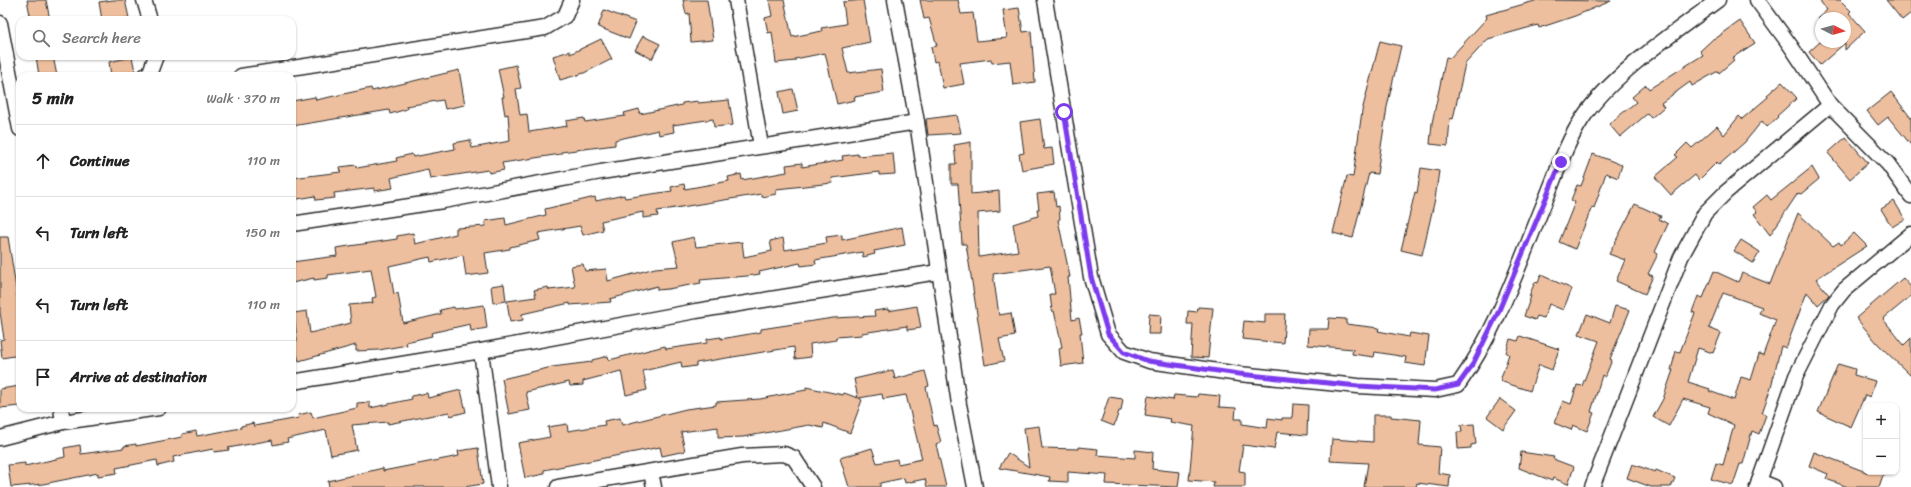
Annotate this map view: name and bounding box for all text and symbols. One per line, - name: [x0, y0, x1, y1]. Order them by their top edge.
- north arrow: [1815, 12, 1851, 48]
- search box: [16, 16, 296, 60]
- text: Search here: [62, 25, 141, 51]
- icon: search: [30, 27, 52, 49]
- text: 5 min: [32, 83, 74, 113]
- text: Walk · 370 m: [206, 87, 280, 110]
- route start: [1055, 103, 1073, 121]
- text: Continue: [70, 148, 130, 174]
- text: 110 m: [247, 149, 280, 172]
- icon: ahead: [32, 150, 54, 172]
- route end: [1552, 153, 1570, 171]
- text: Turn left: [70, 220, 128, 246]
- text: 150 m: [245, 221, 280, 244]
- icon: left: [32, 222, 54, 244]
- text: Turn left: [70, 292, 128, 318]
- text: 110 m: [247, 293, 280, 316]
- icon: left: [32, 294, 54, 316]
- text: Arrive at destination: [70, 364, 207, 390]
- icon: arrive: [32, 366, 54, 388]
- map controls: [1863, 403, 1899, 475]
- button: +: [1863, 403, 1899, 439]
- button: −: [1863, 439, 1899, 475]

